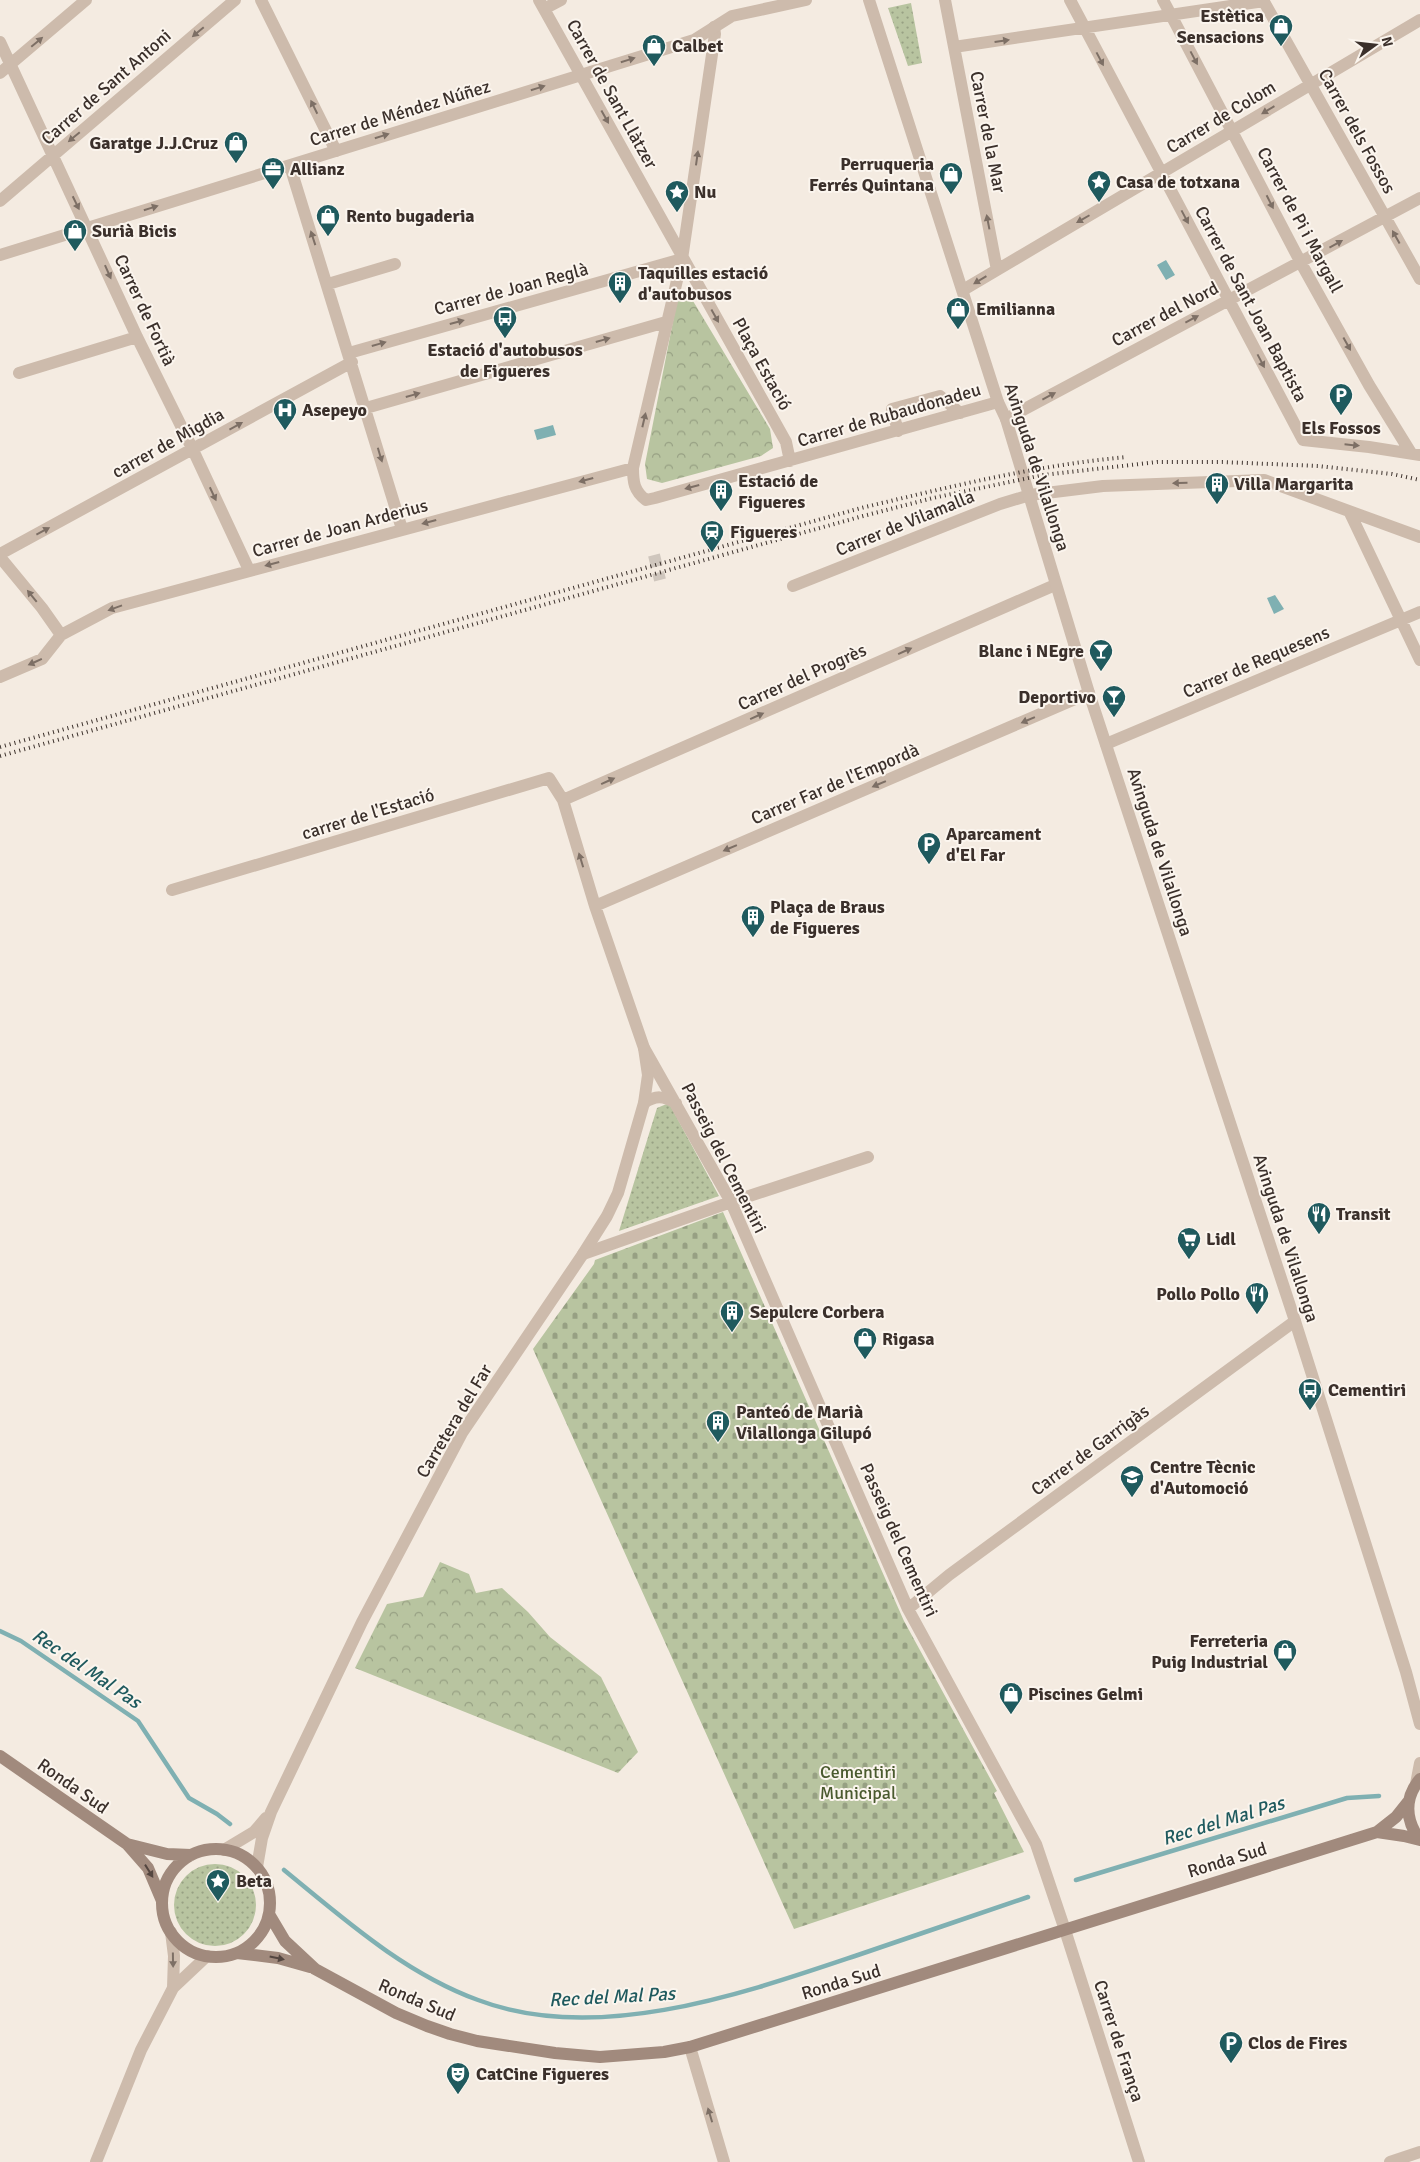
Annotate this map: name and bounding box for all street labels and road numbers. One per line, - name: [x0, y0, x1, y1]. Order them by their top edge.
- street label: Carrer de Sant Llàtzer: [562, 15, 662, 173]
- street label: Carrer de Sant Antoni: [36, 25, 176, 149]
- street label: Carrer dels Fossos: [1314, 65, 1400, 197]
- street label: Carrer de la Mar: [965, 69, 1011, 195]
- street label: Carrer de Méndez Núñez: [307, 75, 493, 151]
- street label: Carrer de Colom: [1162, 76, 1280, 158]
- street label: Carrer de Pi i Margall: [1252, 143, 1348, 297]
- street label: Carrer de Sant Joan Baptista: [1190, 202, 1312, 406]
- street label: Carrer de Fortià: [110, 251, 180, 369]
- street label: Carrer de Joan Reglà: [431, 258, 591, 320]
- street label: Carrer del Nord: [1108, 277, 1222, 351]
- street label: Plaça Estació: [728, 314, 796, 414]
- street label: Carrer de Rubaudonadeu: [795, 378, 983, 452]
- street label: Avinguda de Vilallonga: [999, 380, 1075, 554]
- street label: carrer de Migdia: [108, 403, 228, 483]
- street label: Carrer de Vilamalla: [832, 485, 978, 561]
- street label: Carrer de Joan Arderius: [250, 494, 430, 562]
- street label: Carrer de Requesens: [1179, 621, 1333, 703]
- street label: Carrer del Progrès: [734, 639, 870, 715]
- street label: Carrer Far de l'Empordà: [748, 739, 922, 829]
- street label: Avinguda de Vilallonga: [1122, 765, 1198, 939]
- street label: carrer de l'Estació: [299, 783, 437, 845]
- street label: Passeig del Cementiri: [677, 1079, 771, 1237]
- street label: Avinguda de Vilallonga: [1248, 1151, 1324, 1325]
- street label: Carretera del Far: [411, 1360, 497, 1482]
- street label: Carrer de Garrigàs: [1027, 1400, 1153, 1500]
- street label: Passeig del Cementiri: [855, 1460, 943, 1620]
- street label: Ronda Sud: [33, 1754, 113, 1818]
- street label: Ronda Sud: [1185, 1838, 1269, 1882]
- street label: Ronda Sud: [799, 1960, 883, 2004]
- street label: Ronda Sud: [375, 1974, 459, 2026]
- street label: Carrer de França: [1089, 1977, 1149, 2105]

